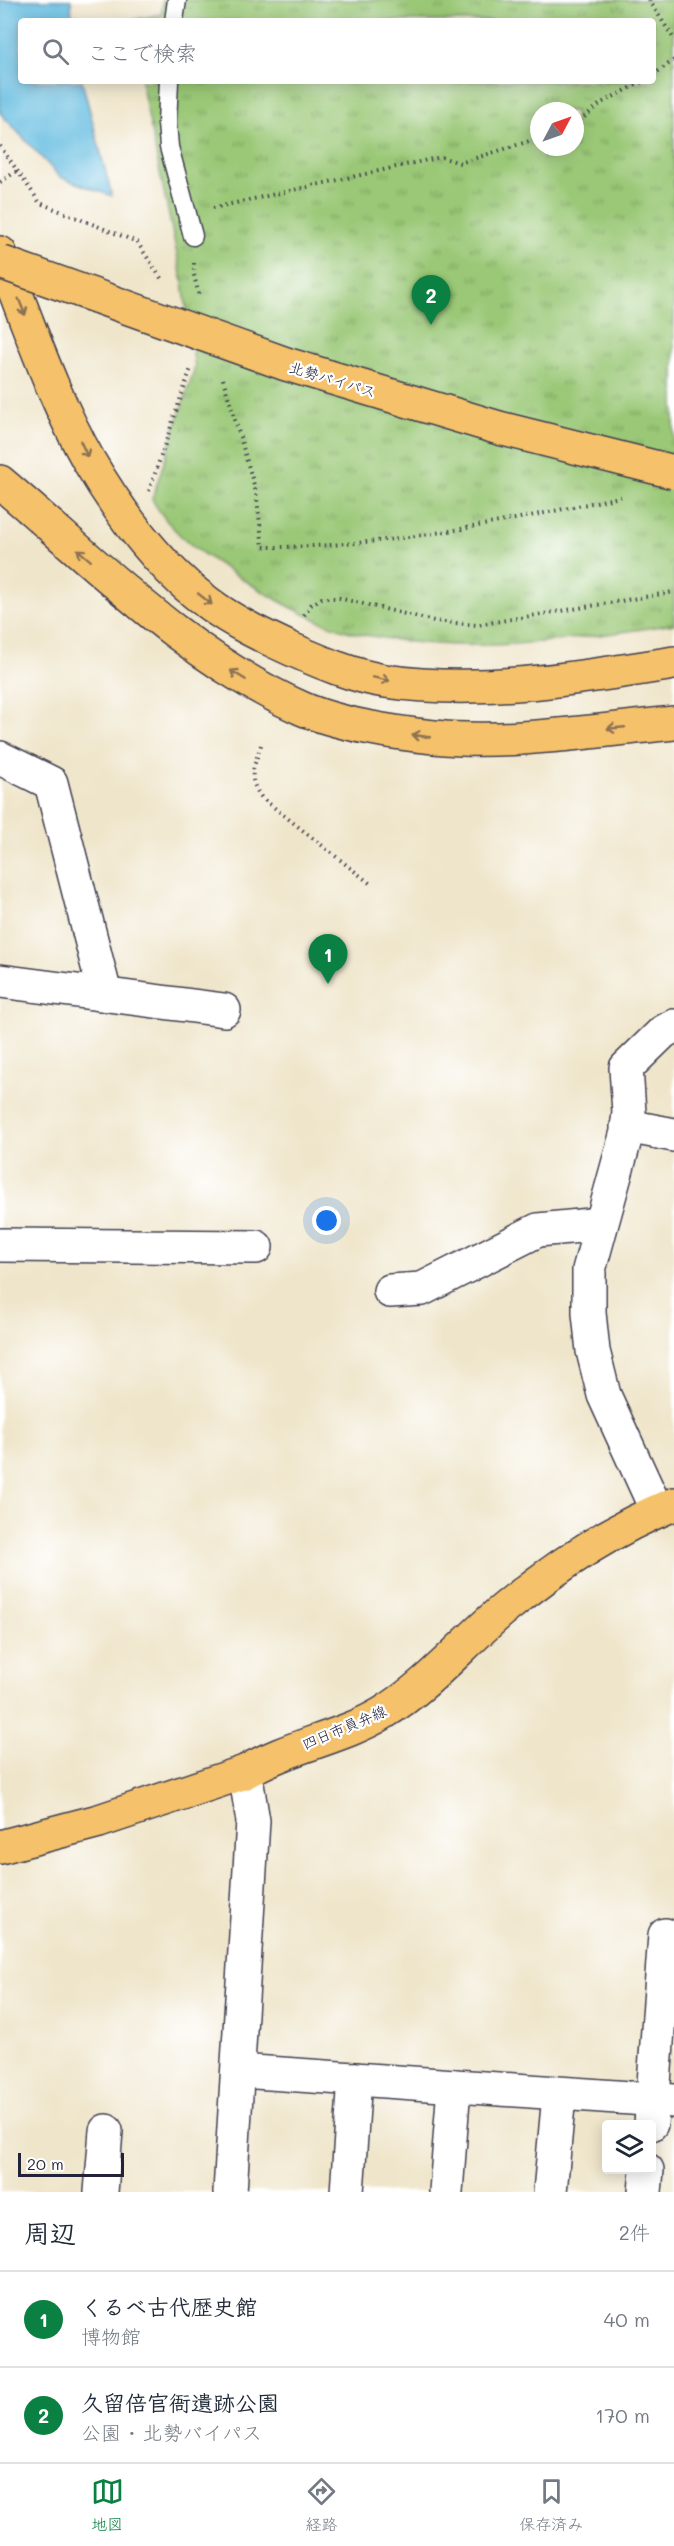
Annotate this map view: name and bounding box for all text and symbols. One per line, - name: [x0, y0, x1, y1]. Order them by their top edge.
- search box: [18, 18, 656, 84]
- icon: search: [39, 35, 72, 68]
- text: ここで検索: [87, 38, 197, 67]
- north arrow: [530, 102, 584, 156]
- pin: 2: [412, 276, 450, 325]
- one-way arrow: [17, 297, 28, 316]
- street label: 北勢バイパス: [287, 356, 379, 402]
- one-way arrow: [78, 439, 90, 457]
- one-way arrow: [77, 548, 92, 562]
- one-way arrow: [197, 593, 213, 606]
- one-way arrow: [230, 668, 247, 680]
- one-way arrow: [371, 674, 390, 685]
- one-way arrow: [606, 723, 626, 734]
- one-way arrow: [412, 730, 432, 741]
- pin: 1: [308, 934, 348, 984]
- your location: [312, 1206, 341, 1235]
- street label: 四日市員弁線: [299, 1700, 389, 1754]
- map controls: [602, 2120, 656, 2174]
- button: layers: [602, 2120, 656, 2174]
- scale bar: [18, 2150, 124, 2178]
- text: 20 m: [27, 2153, 64, 2174]
- text: 周辺: [24, 2216, 76, 2250]
- text: 2件: [619, 2219, 650, 2245]
- text: くるべ古代歴史館: [81, 2292, 257, 2321]
- text: 1: [39, 2306, 48, 2332]
- text: 40 m: [604, 2306, 650, 2332]
- text: 博物館: [81, 2323, 141, 2349]
- text: 久留倍官衙遺跡公園: [81, 2388, 279, 2417]
- text: 2: [38, 2402, 49, 2428]
- text: 170 m: [595, 2402, 650, 2428]
- text: 公園 · 北勢バイパス: [81, 2419, 262, 2445]
- tab: 地図: [91, 2475, 124, 2535]
- tab: 経路: [305, 2475, 338, 2535]
- tab: 保存済み: [519, 2475, 583, 2535]

